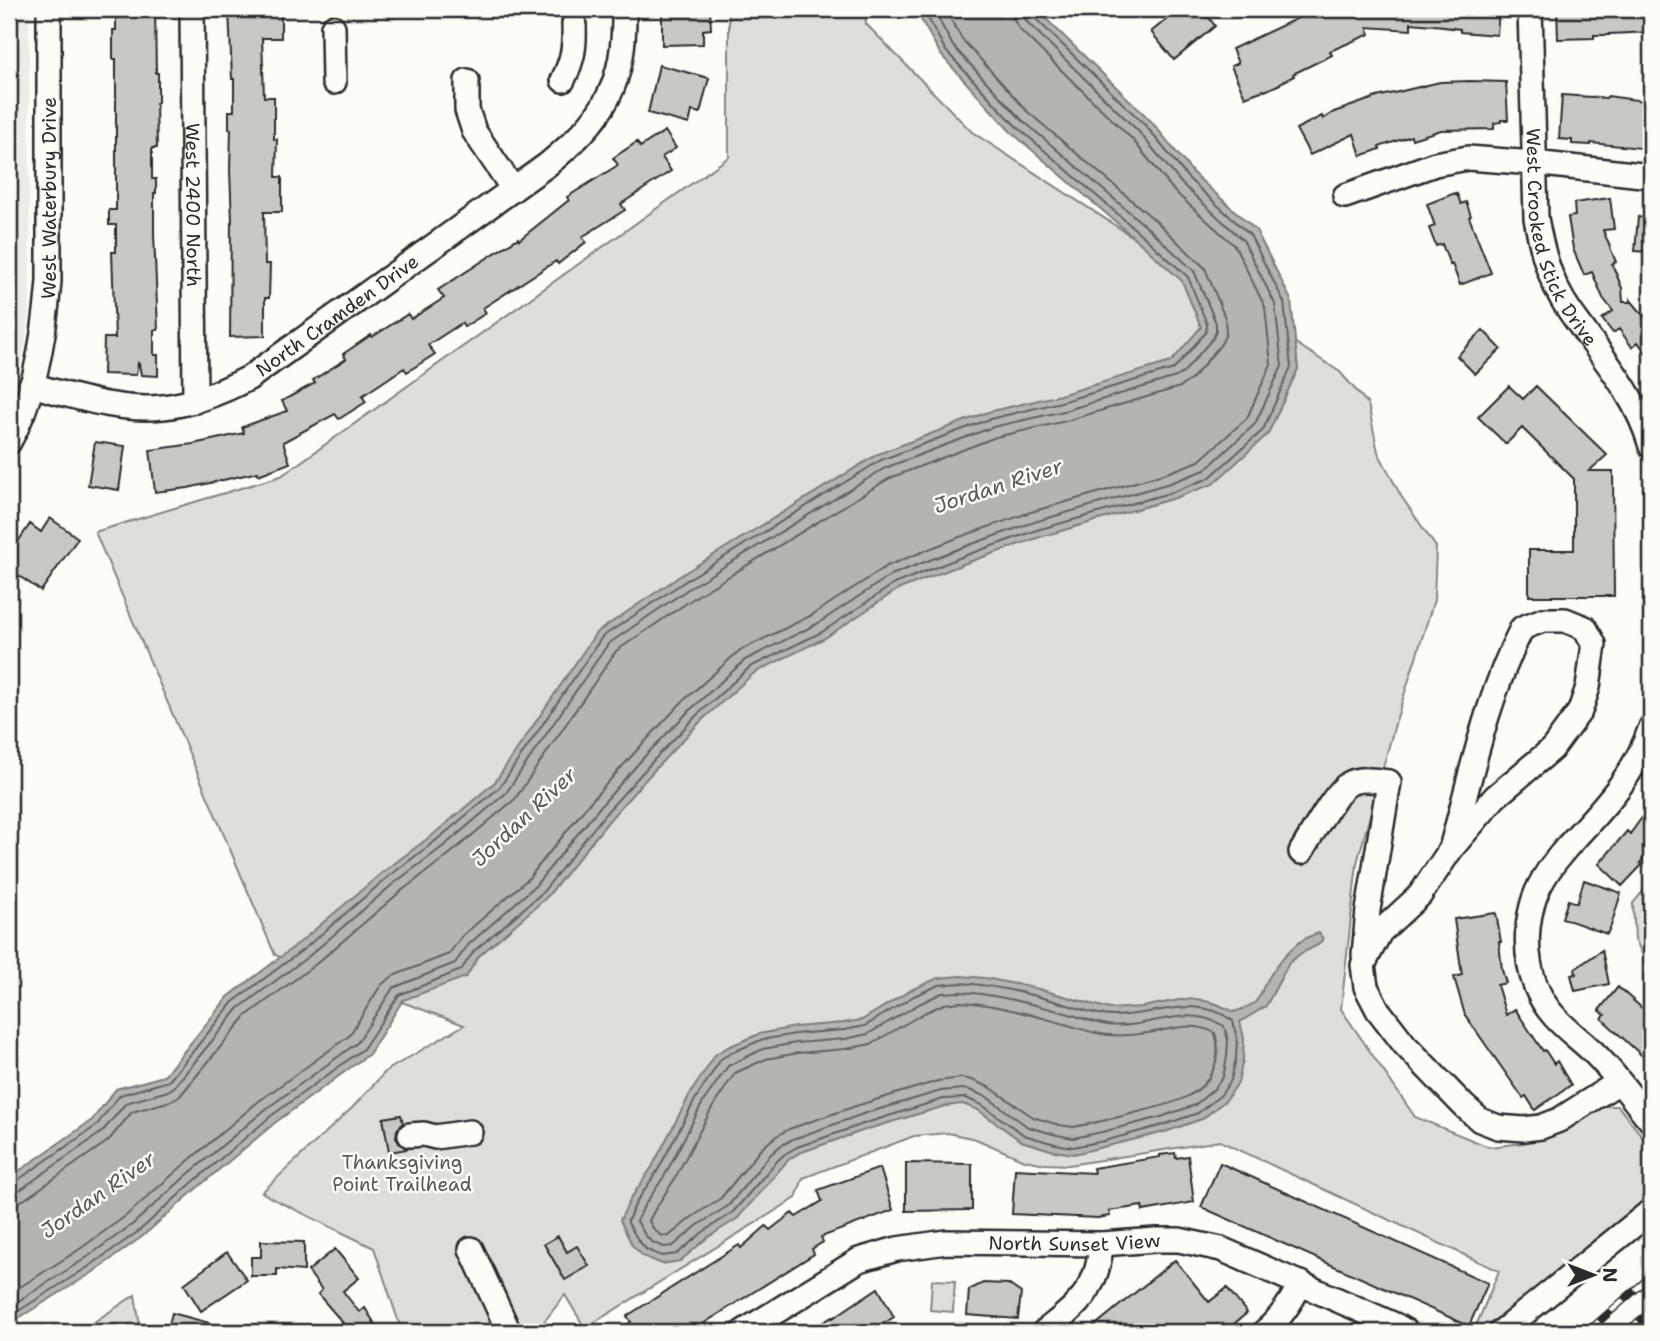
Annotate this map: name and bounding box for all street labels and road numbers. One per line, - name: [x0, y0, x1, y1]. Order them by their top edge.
- street label: West Waterbury Drive: [35, 97, 62, 300]
- street label: West 2400 North: [180, 123, 207, 287]
- street label: West Crooked Stick Drive: [1521, 128, 1603, 351]
- street label: North Cramden Drive: [251, 248, 423, 382]
- street label: North Sunset View: [988, 1227, 1161, 1257]

